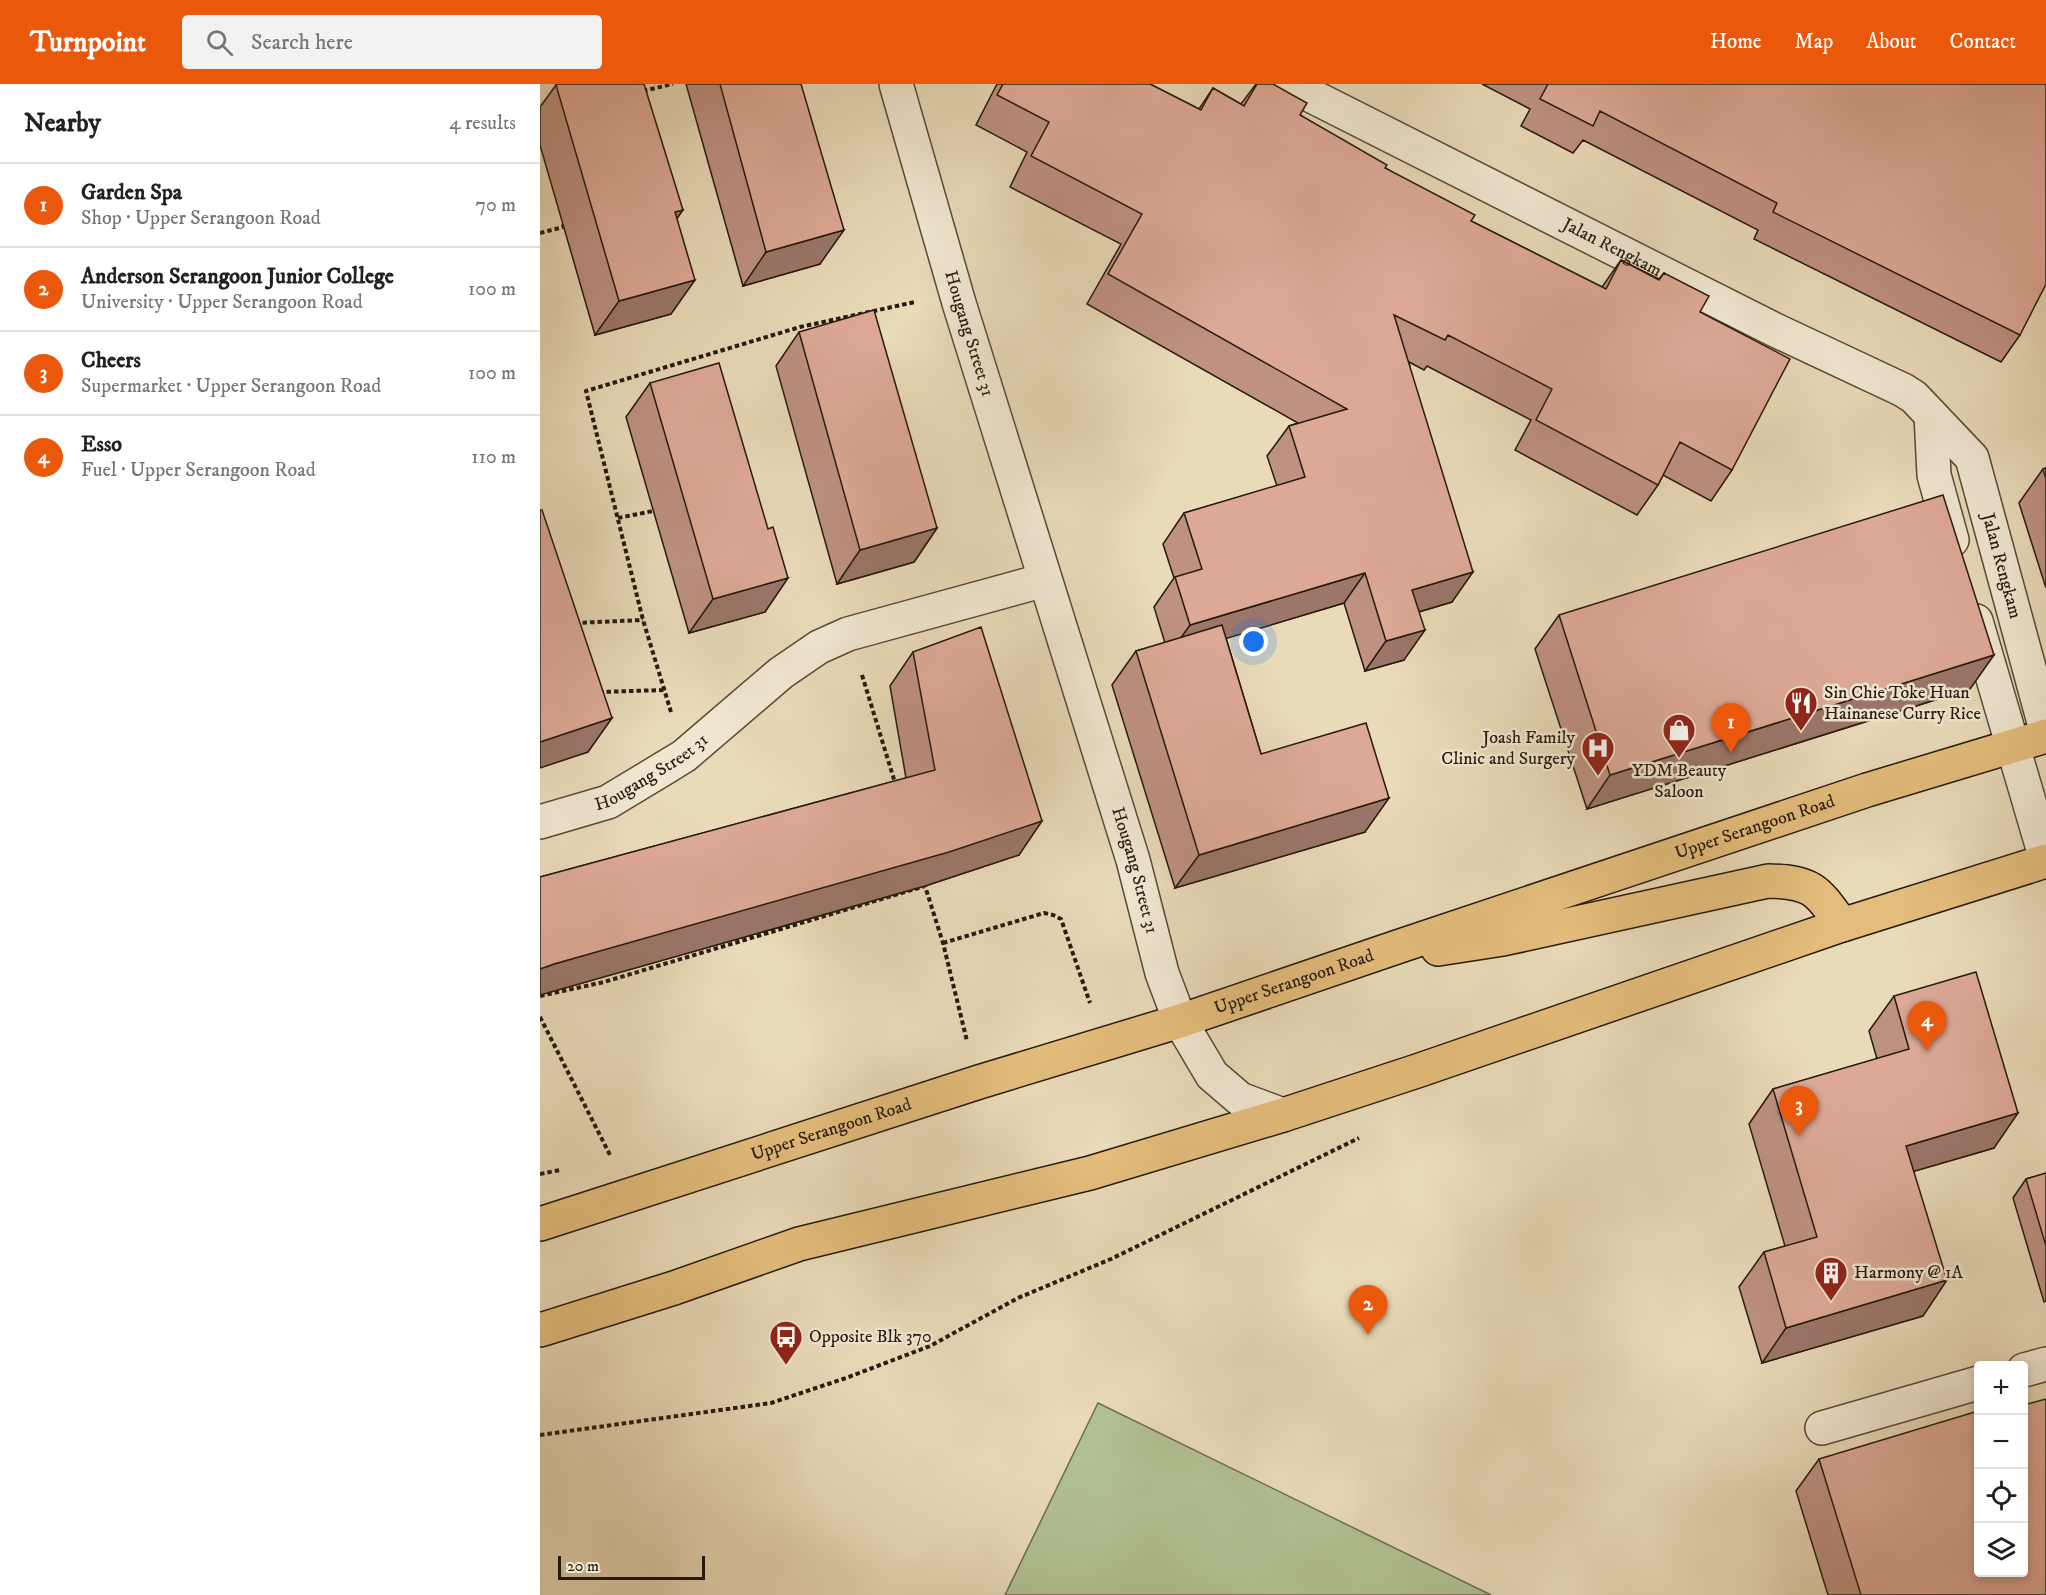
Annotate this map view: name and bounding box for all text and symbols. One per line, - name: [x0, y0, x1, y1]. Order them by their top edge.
- search box: [182, 15, 602, 69]
- text: Turnpoint: [30, 25, 146, 60]
- icon: search: [203, 26, 236, 59]
- text: Search here: [251, 29, 353, 56]
- text: Home: [1710, 29, 1762, 55]
- text: Map: [1795, 29, 1833, 55]
- text: About: [1866, 29, 1917, 55]
- text: Contact: [1950, 29, 2016, 55]
- text: Nearby: [24, 107, 101, 140]
- text: 4 results: [449, 111, 516, 136]
- text: Garden Spa: [81, 179, 182, 206]
- text: 1: [40, 193, 47, 218]
- text: 70 m: [475, 193, 516, 218]
- text: Shop · Upper Serangoon Road: [81, 206, 321, 231]
- street label: Jalan Rengkam: [1557, 213, 1665, 282]
- text: Anderson Serangoon Junior College: [81, 263, 394, 290]
- street label: Hougang Street 31: [939, 268, 999, 399]
- text: 2: [39, 277, 48, 302]
- text: 100 m: [468, 277, 516, 302]
- text: University · Upper Serangoon Road: [81, 290, 363, 315]
- text: Cheers: [81, 347, 141, 374]
- text: 3: [40, 361, 47, 386]
- text: 100 m: [468, 361, 516, 386]
- text: Supermarket · Upper Serangoon Road: [81, 374, 381, 399]
- text: Esso: [81, 431, 122, 458]
- text: 4: [38, 445, 49, 470]
- text: 110 m: [471, 445, 516, 470]
- text: Fuel · Upper Serangoon Road: [81, 458, 316, 483]
- street label: Jalan Rengkam: [1976, 509, 2026, 621]
- your location: [1239, 627, 1268, 656]
- place label: Sin Chie Toke Huan Hainanese Curry Rice: [1824, 682, 1981, 725]
- restaurant icon: Sin Chie Toke Huan Hainanese Curry Rice: [1783, 685, 1819, 732]
- pin: 1: [1712, 704, 1750, 753]
- shop icon: YDM Beauty Saloon: [1661, 712, 1697, 759]
- place label: Joash Family Clinic and Surgery: [1441, 727, 1575, 770]
- street label: Hougang Street 31: [592, 729, 713, 816]
- hospital icon: Joash Family Clinic and Surgery: [1580, 730, 1616, 777]
- place label: YDM Beauty Saloon: [1632, 760, 1727, 803]
- street label: Upper Serangoon Road: [1672, 791, 1838, 864]
- street label: Hougang Street 31: [1106, 805, 1163, 936]
- street label: Upper Serangoon Road: [1211, 945, 1377, 1019]
- pin: 4: [1908, 1002, 1946, 1051]
- pin: 3: [1780, 1086, 1818, 1136]
- street label: Upper Serangoon Road: [748, 1094, 914, 1166]
- building icon: Harmony @ 1A: [1813, 1255, 1849, 1302]
- place label: Harmony @ 1A: [1854, 1262, 1963, 1284]
- pin: 2: [1348, 1286, 1388, 1335]
- bus stop icon: Opposite Blk 370: [768, 1319, 804, 1366]
- place label: Opposite Blk 370: [809, 1326, 932, 1348]
- map controls: [1974, 1361, 2028, 1577]
- button: +: [1974, 1361, 2028, 1415]
- button: −: [1974, 1415, 2028, 1469]
- button: locate: [1974, 1469, 2028, 1523]
- button: layers: [1974, 1523, 2028, 1577]
- scale bar: [558, 1553, 705, 1580]
- text: 20 m: [567, 1556, 599, 1576]

